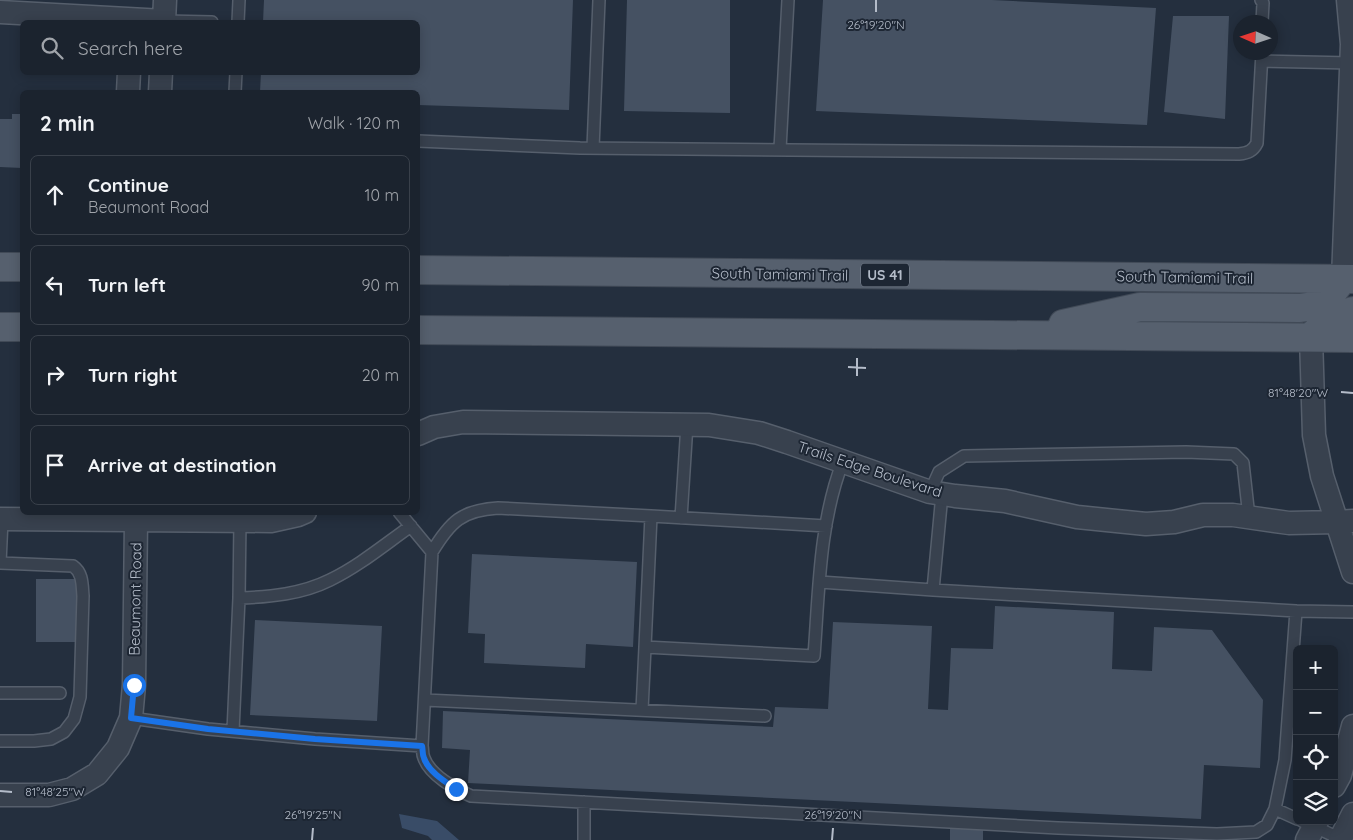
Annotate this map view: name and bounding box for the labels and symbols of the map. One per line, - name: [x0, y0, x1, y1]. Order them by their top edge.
- north arrow: [1233, 15, 1278, 60]
- text: 26°19'20"N: [847, 17, 905, 32]
- street label: South Tamiami Trail: [711, 263, 849, 285]
- road number: US 41: [861, 264, 909, 286]
- street label: South Tamiami Trail: [1116, 266, 1254, 288]
- text: 81°48'20"W: [1268, 385, 1328, 400]
- street label: Trails Edge Boulevard: [796, 437, 944, 501]
- street label: Beaumont Road: [125, 542, 145, 656]
- route start: [123, 674, 146, 697]
- route end: [445, 778, 468, 801]
- text: 81°48'25"W: [25, 784, 85, 799]
- text: 26°19'25"N: [284, 807, 342, 822]
- text: 26°19'20"N: [804, 807, 862, 822]

